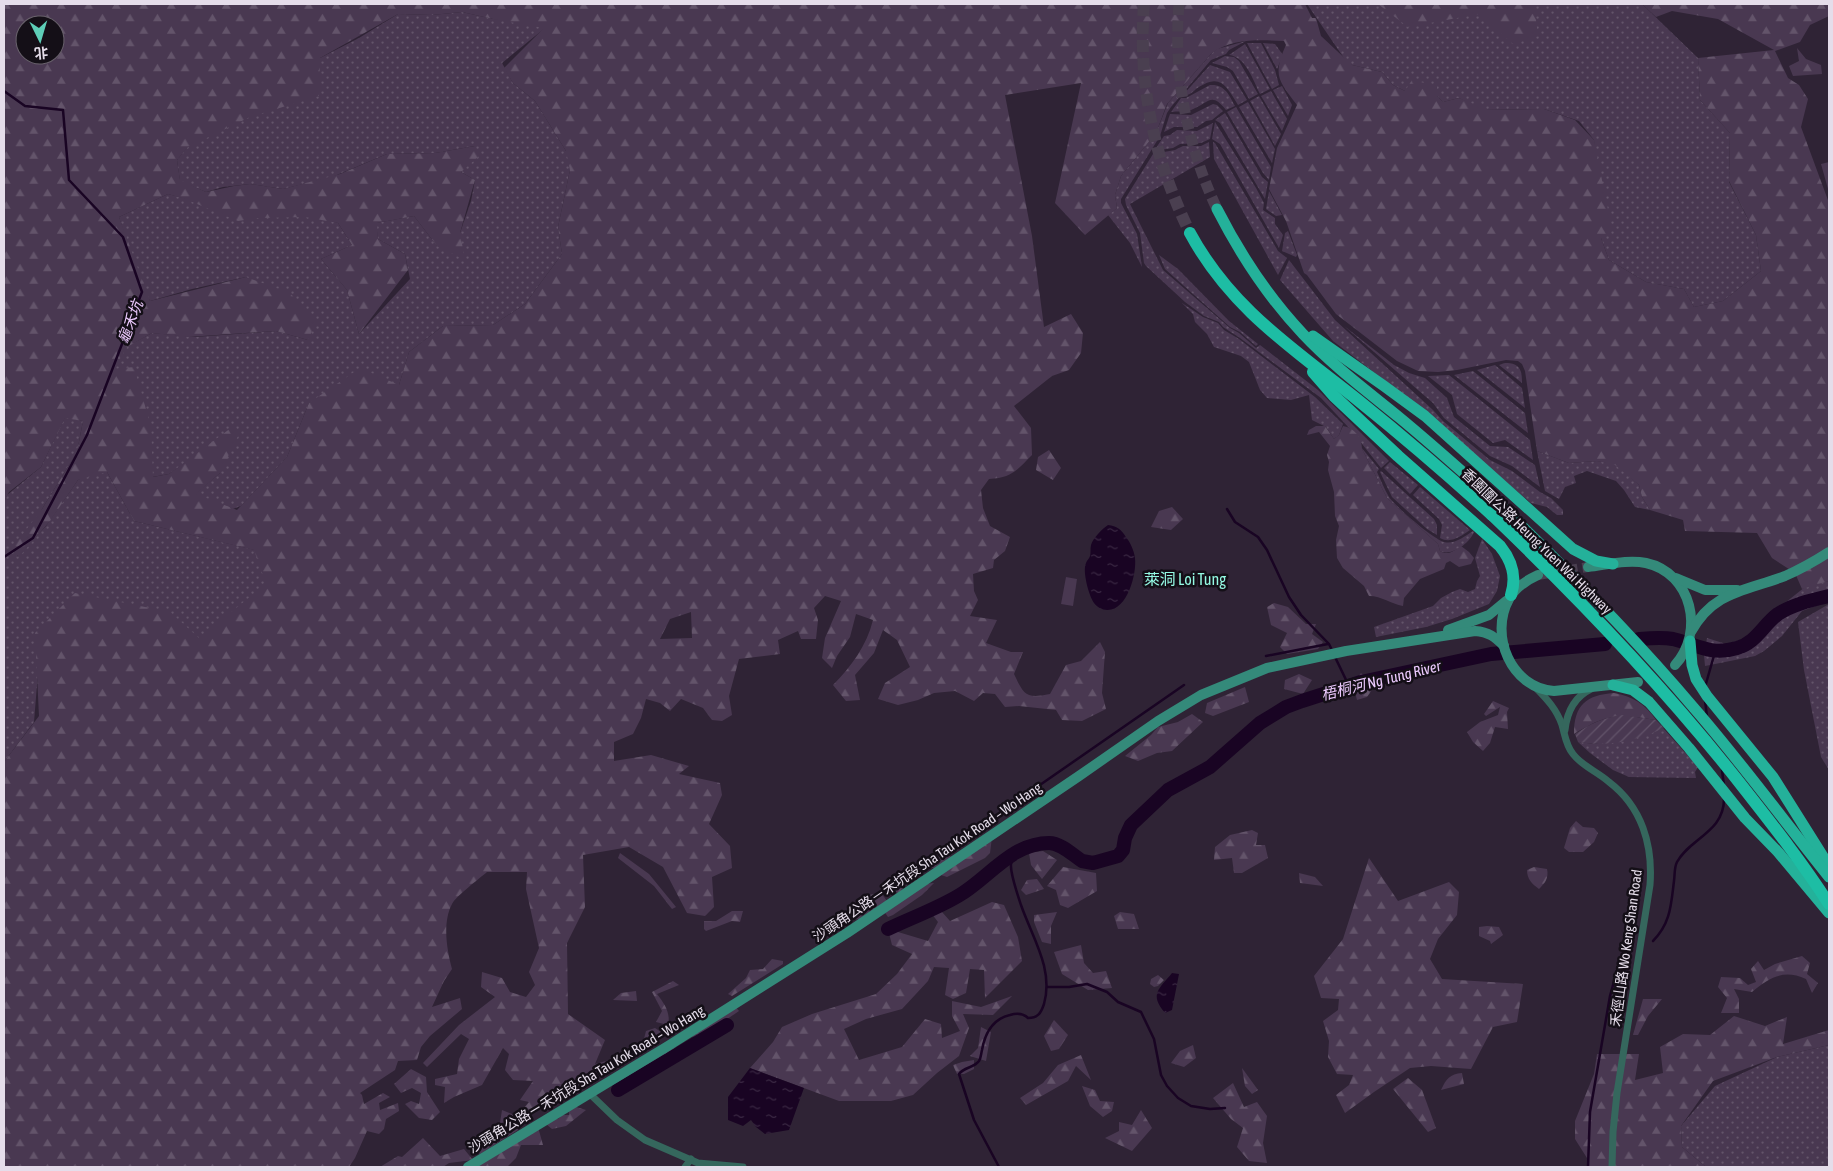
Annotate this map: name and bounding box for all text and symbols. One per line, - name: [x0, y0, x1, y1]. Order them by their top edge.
- north arrow: [15, 15, 65, 65]
- text: 北: [33, 44, 49, 62]
- water label: 龜禾坑: [114, 296, 147, 346]
- street label: 香園圍公路 Heung Yuen Wai Highway: [1459, 465, 1615, 617]
- district label: 萊洞 Loi Tung: [1144, 570, 1226, 589]
- water label: 梧桐河 Ng Tung River: [1319, 657, 1443, 703]
- street label: 沙頭角公路－禾坑段 Sha Tau Kok Road – Wo Hang: [810, 779, 1044, 945]
- street label: 禾徑山路 Wo Keng Shan Road: [1607, 868, 1645, 1028]
- street label: 沙頭角公路－禾坑段 Sha Tau Kok Road – Wo Hang: [465, 1002, 707, 1156]

